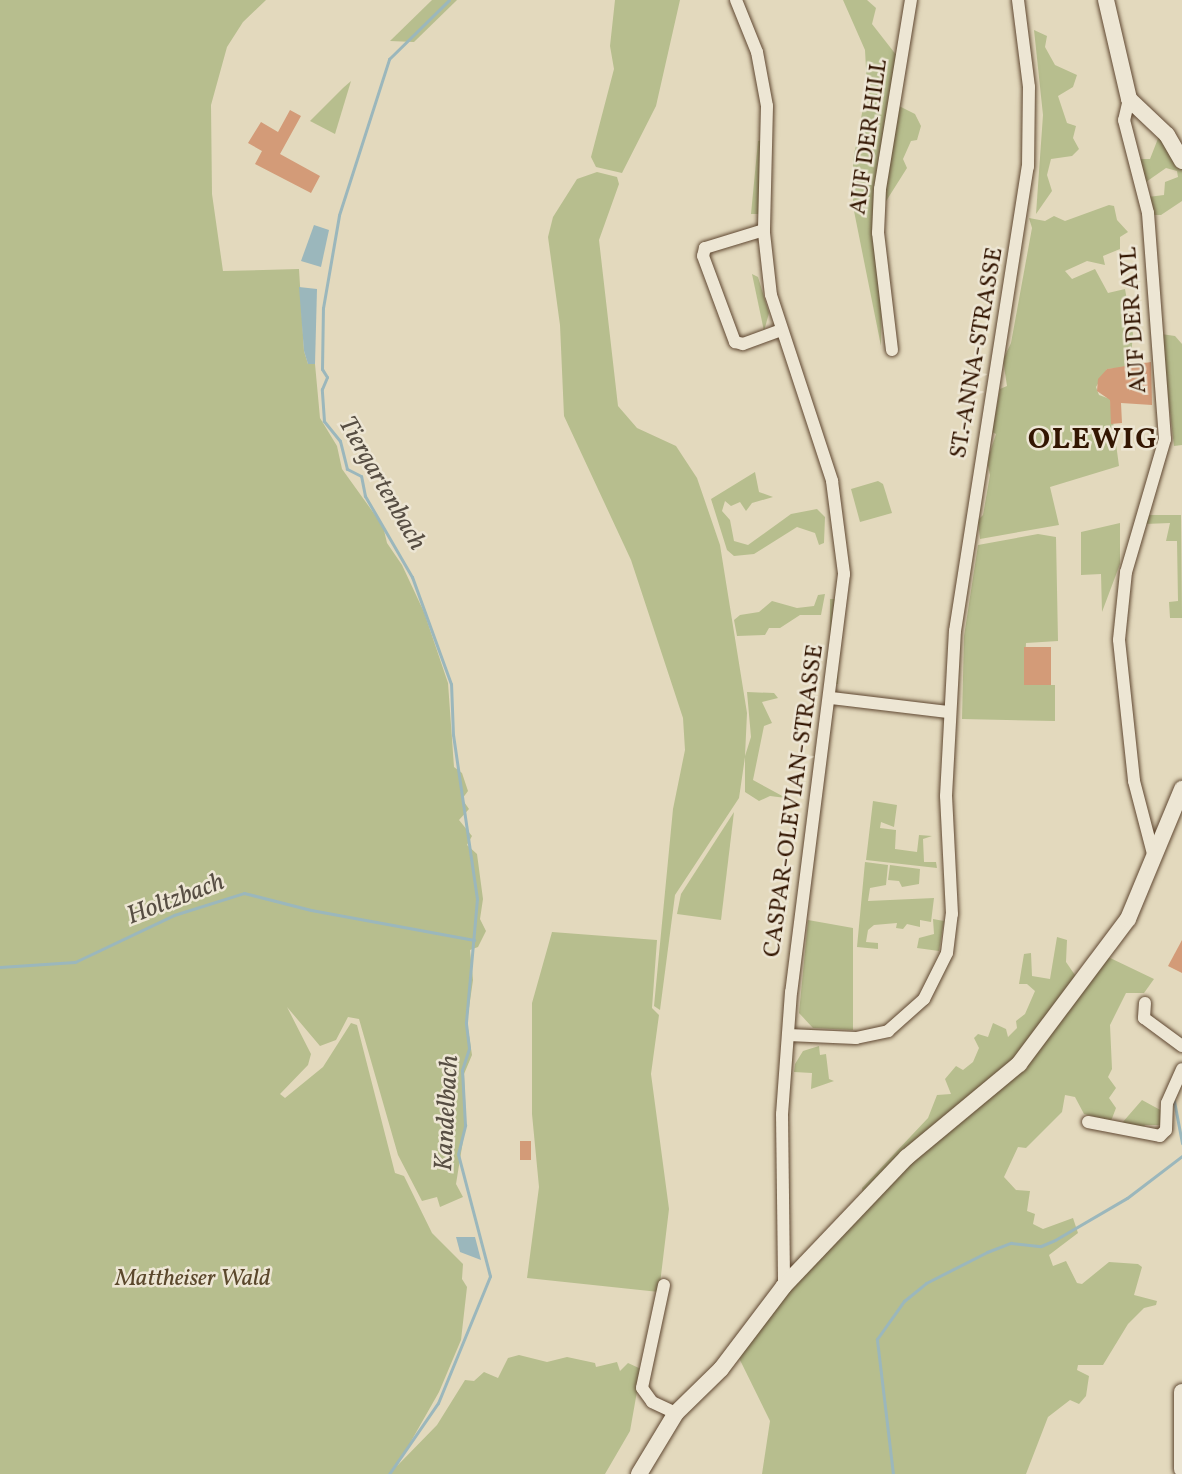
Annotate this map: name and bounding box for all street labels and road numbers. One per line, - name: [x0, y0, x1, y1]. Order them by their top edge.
- street label: AUF DER HILL: [845, 57, 895, 217]
- street label: ST.-ANNA-STRASSE: [945, 245, 1011, 461]
- street label: AUF DER AYL: [1116, 246, 1154, 394]
- street label: CASPAR-OLEVIAN-STRASSE: [759, 643, 831, 959]

